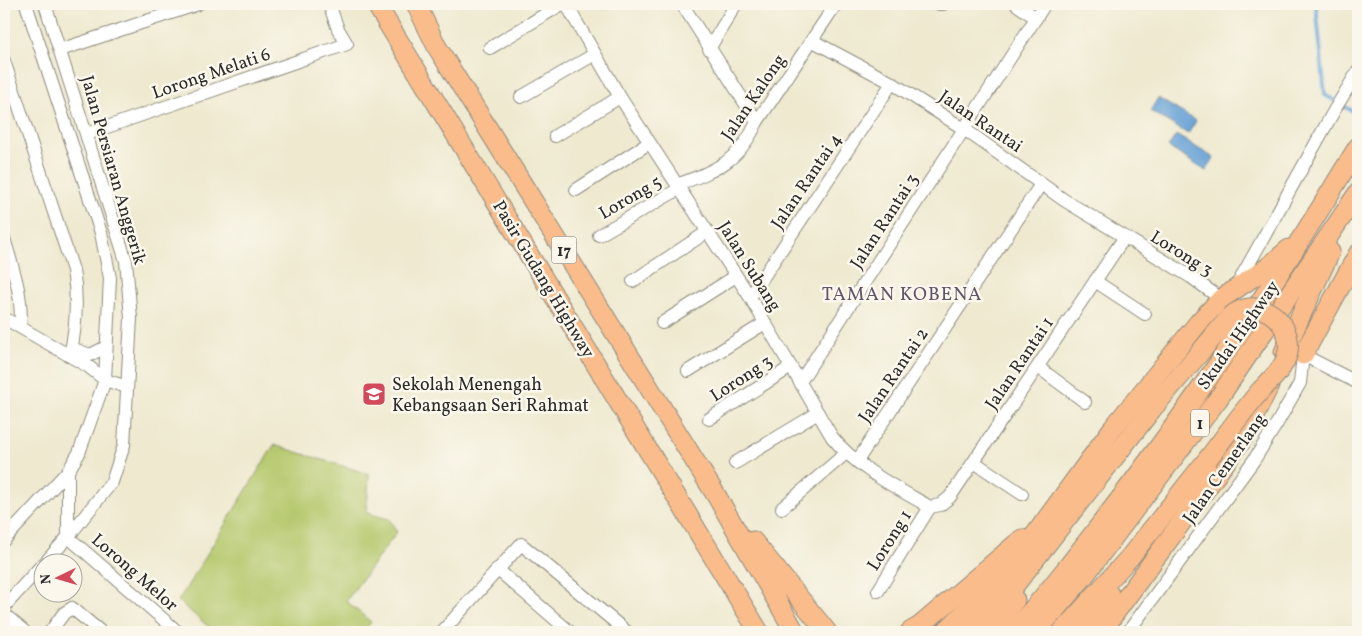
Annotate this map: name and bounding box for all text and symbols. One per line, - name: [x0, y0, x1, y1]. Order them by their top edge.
- street label: Lorong Melati 6: [149, 42, 274, 106]
- street label: Jalan Kalong: [716, 50, 792, 146]
- street label: Jalan Persiaran Anggerik: [74, 73, 152, 268]
- street label: Jalan Rantai: [933, 85, 1027, 160]
- street label: Jalan Rantai 4: [766, 129, 849, 235]
- street label: Jalan Rantai 3: [845, 169, 925, 274]
- street label: Lorong 5: [595, 170, 667, 226]
- street label: Pasir Gudang Highway: [486, 196, 600, 364]
- street label: Jalan Subang: [711, 217, 786, 317]
- street label: Lorong 3: [1145, 225, 1217, 283]
- road number: 17: [552, 236, 576, 264]
- street label: Skudai Highway: [1192, 276, 1286, 396]
- district label: TAMAN KOBENA: [822, 282, 982, 308]
- street label: Jalan Rantai 1: [980, 313, 1060, 415]
- street label: Jalan Rantai 2: [853, 323, 935, 428]
- street label: Lorong 3: [706, 350, 778, 409]
- place label: Sekolah Menengah Kebangsaan Seri Rahmat: [392, 373, 589, 419]
- school or university icon: Sekolah Menengah Kebangsaan Seri Rahmat: [361, 381, 387, 407]
- street label: Jalan Cemerlang: [1178, 408, 1273, 529]
- road number: 1: [1191, 409, 1209, 436]
- street label: Lorong 1: [862, 506, 919, 576]
- street label: Lorong Melor: [85, 528, 183, 618]
- north arrow: [32, 554, 82, 604]
- text: N: [37, 573, 56, 585]

